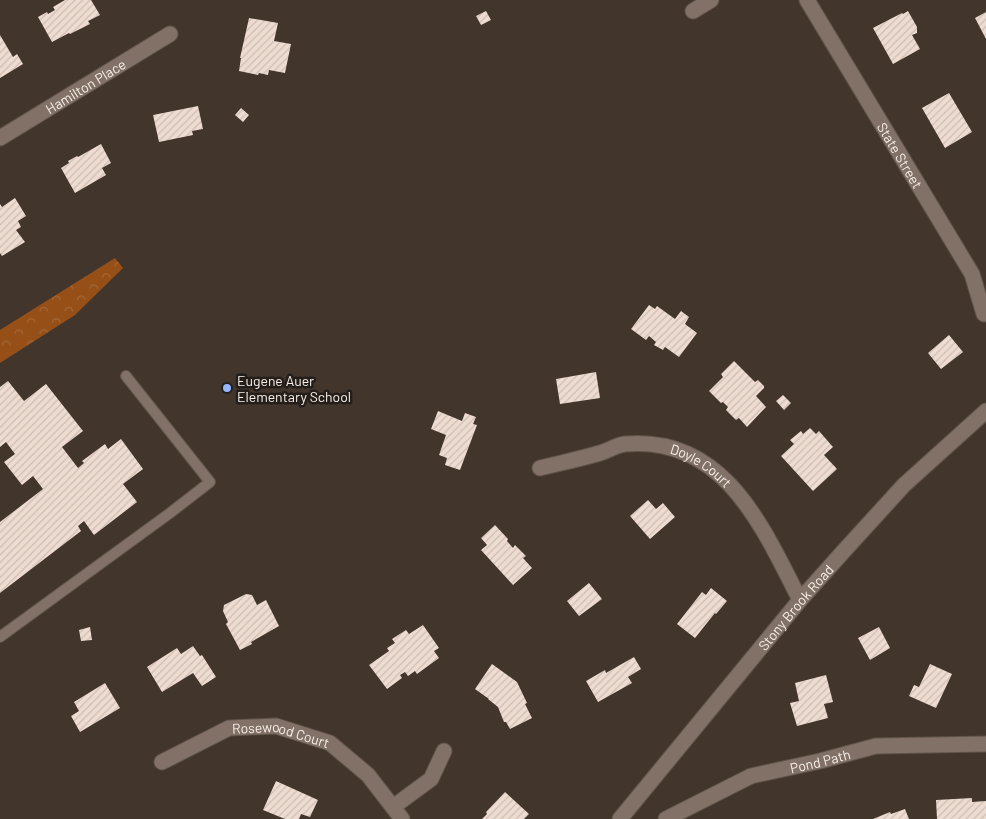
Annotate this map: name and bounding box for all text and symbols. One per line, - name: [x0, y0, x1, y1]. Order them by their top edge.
- street label: Hamilton Place: [42, 55, 129, 117]
- street label: State Street: [874, 119, 927, 191]
- place label: Eugene Auer Elementary School: [237, 372, 351, 405]
- marker: Eugene Auer Elementary School: [221, 382, 233, 394]
- street label: Doyle Court: [669, 439, 736, 490]
- street label: Stony Brook Road: [754, 561, 836, 653]
- street label: Rosewood Court: [232, 717, 332, 751]
- street label: Pond Path: [788, 745, 852, 776]

